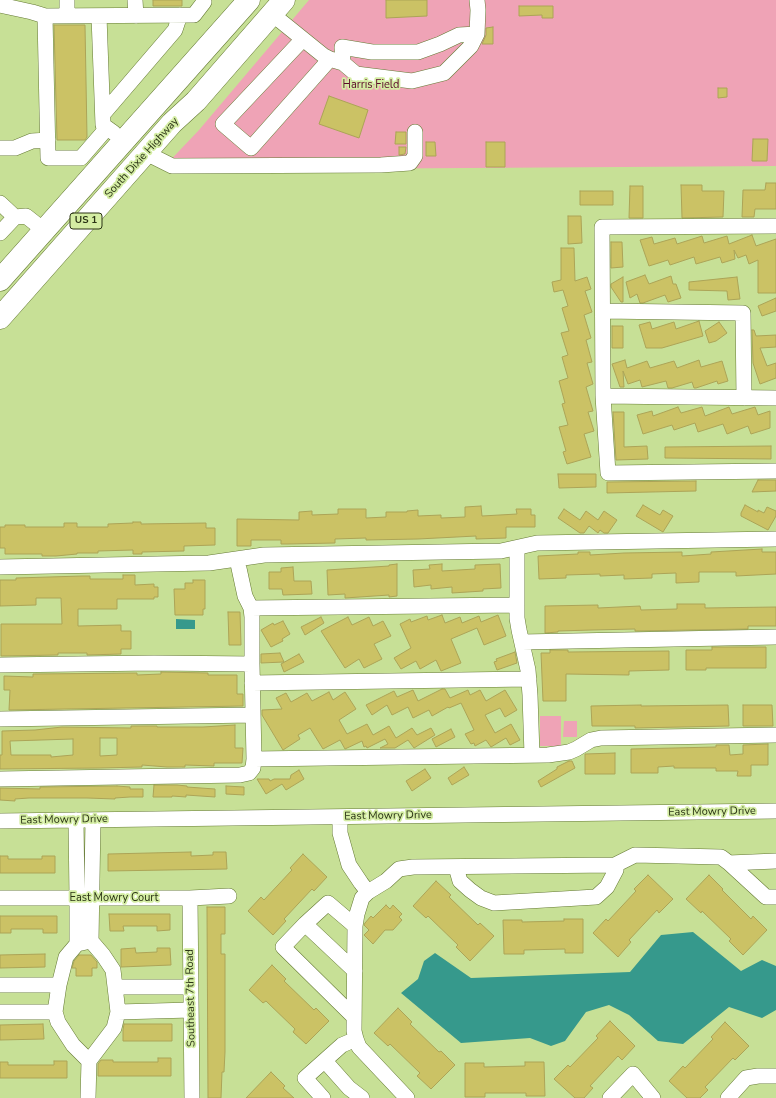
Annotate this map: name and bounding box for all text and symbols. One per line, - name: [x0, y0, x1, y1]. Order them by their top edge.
- park label: Harris Field: [343, 78, 399, 92]
- street label: South Dixie Highway: [102, 115, 182, 201]
- road number: US 1: [70, 213, 102, 229]
- street label: East Mowry Drive: [668, 805, 756, 819]
- street label: East Mowry Drive: [344, 809, 432, 823]
- street label: East Mowry Drive: [20, 813, 108, 827]
- street label: East Mowry Court: [70, 891, 158, 905]
- street label: Southeast 7th Road: [184, 949, 198, 1047]

